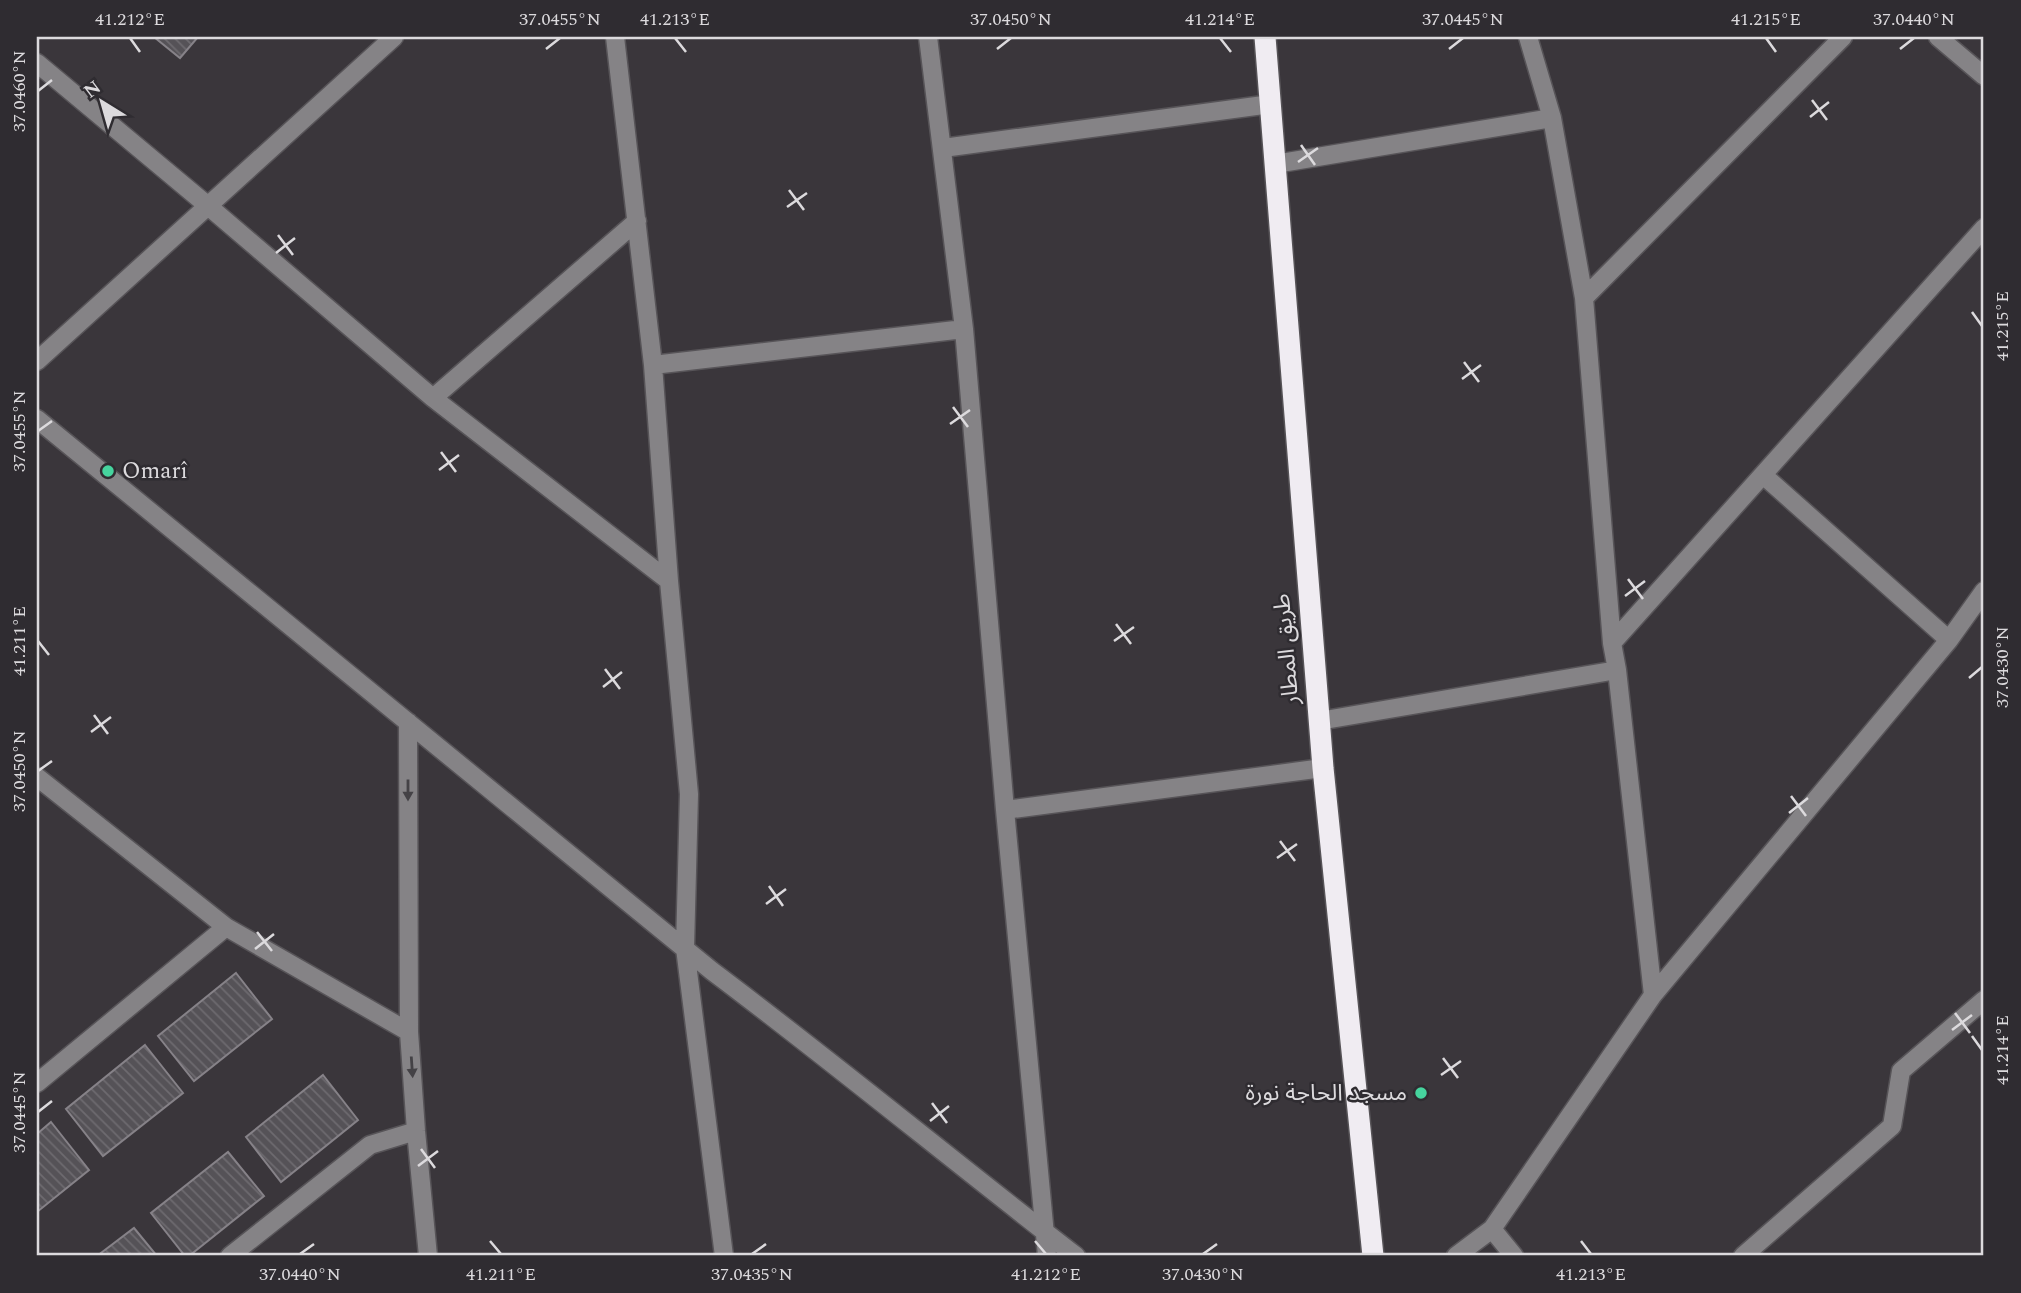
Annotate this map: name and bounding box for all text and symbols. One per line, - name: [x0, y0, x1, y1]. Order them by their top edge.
- text: 41.212°E: [95, 6, 165, 33]
- text: 37.0455°N: [519, 6, 601, 33]
- text: 41.213°E: [640, 6, 710, 33]
- text: 37.0450°N: [970, 6, 1052, 33]
- text: 41.214°E: [1185, 6, 1255, 33]
- text: 37.0445°N: [1422, 6, 1504, 33]
- text: 41.215°E: [1731, 6, 1801, 33]
- text: 37.0440°N: [1873, 6, 1955, 33]
- text: 37.0460°N: [6, 50, 33, 132]
- north arrow: [66, 66, 136, 136]
- text: N: [78, 73, 108, 106]
- text: 41.215°E: [1989, 291, 2016, 361]
- text: 37.0455°N: [6, 390, 33, 472]
- place label: Omarî: [122, 454, 188, 489]
- marker: Omarî: [100, 463, 116, 479]
- street label: طريق المطار: [1265, 592, 1309, 707]
- text: 41.211°E: [6, 606, 33, 676]
- text: 37.0430°N: [1989, 626, 2016, 708]
- text: 37.0450°N: [6, 730, 33, 812]
- one-way arrow: [402, 780, 414, 802]
- text: 41.214°E: [1989, 1015, 2016, 1085]
- one-way arrow: [406, 1056, 417, 1078]
- text: 37.0445°N: [6, 1071, 33, 1153]
- place label: مسجد الحاجة نورة: [1246, 1076, 1407, 1111]
- marker: مسجد الحاجة نورة: [1413, 1085, 1429, 1101]
- text: 37.0440°N: [259, 1261, 341, 1288]
- text: 41.211°E: [466, 1261, 536, 1288]
- text: 37.0435°N: [711, 1261, 793, 1288]
- text: 41.212°E: [1011, 1261, 1081, 1288]
- text: 37.0430°N: [1162, 1261, 1244, 1288]
- text: 41.213°E: [1556, 1261, 1626, 1288]

